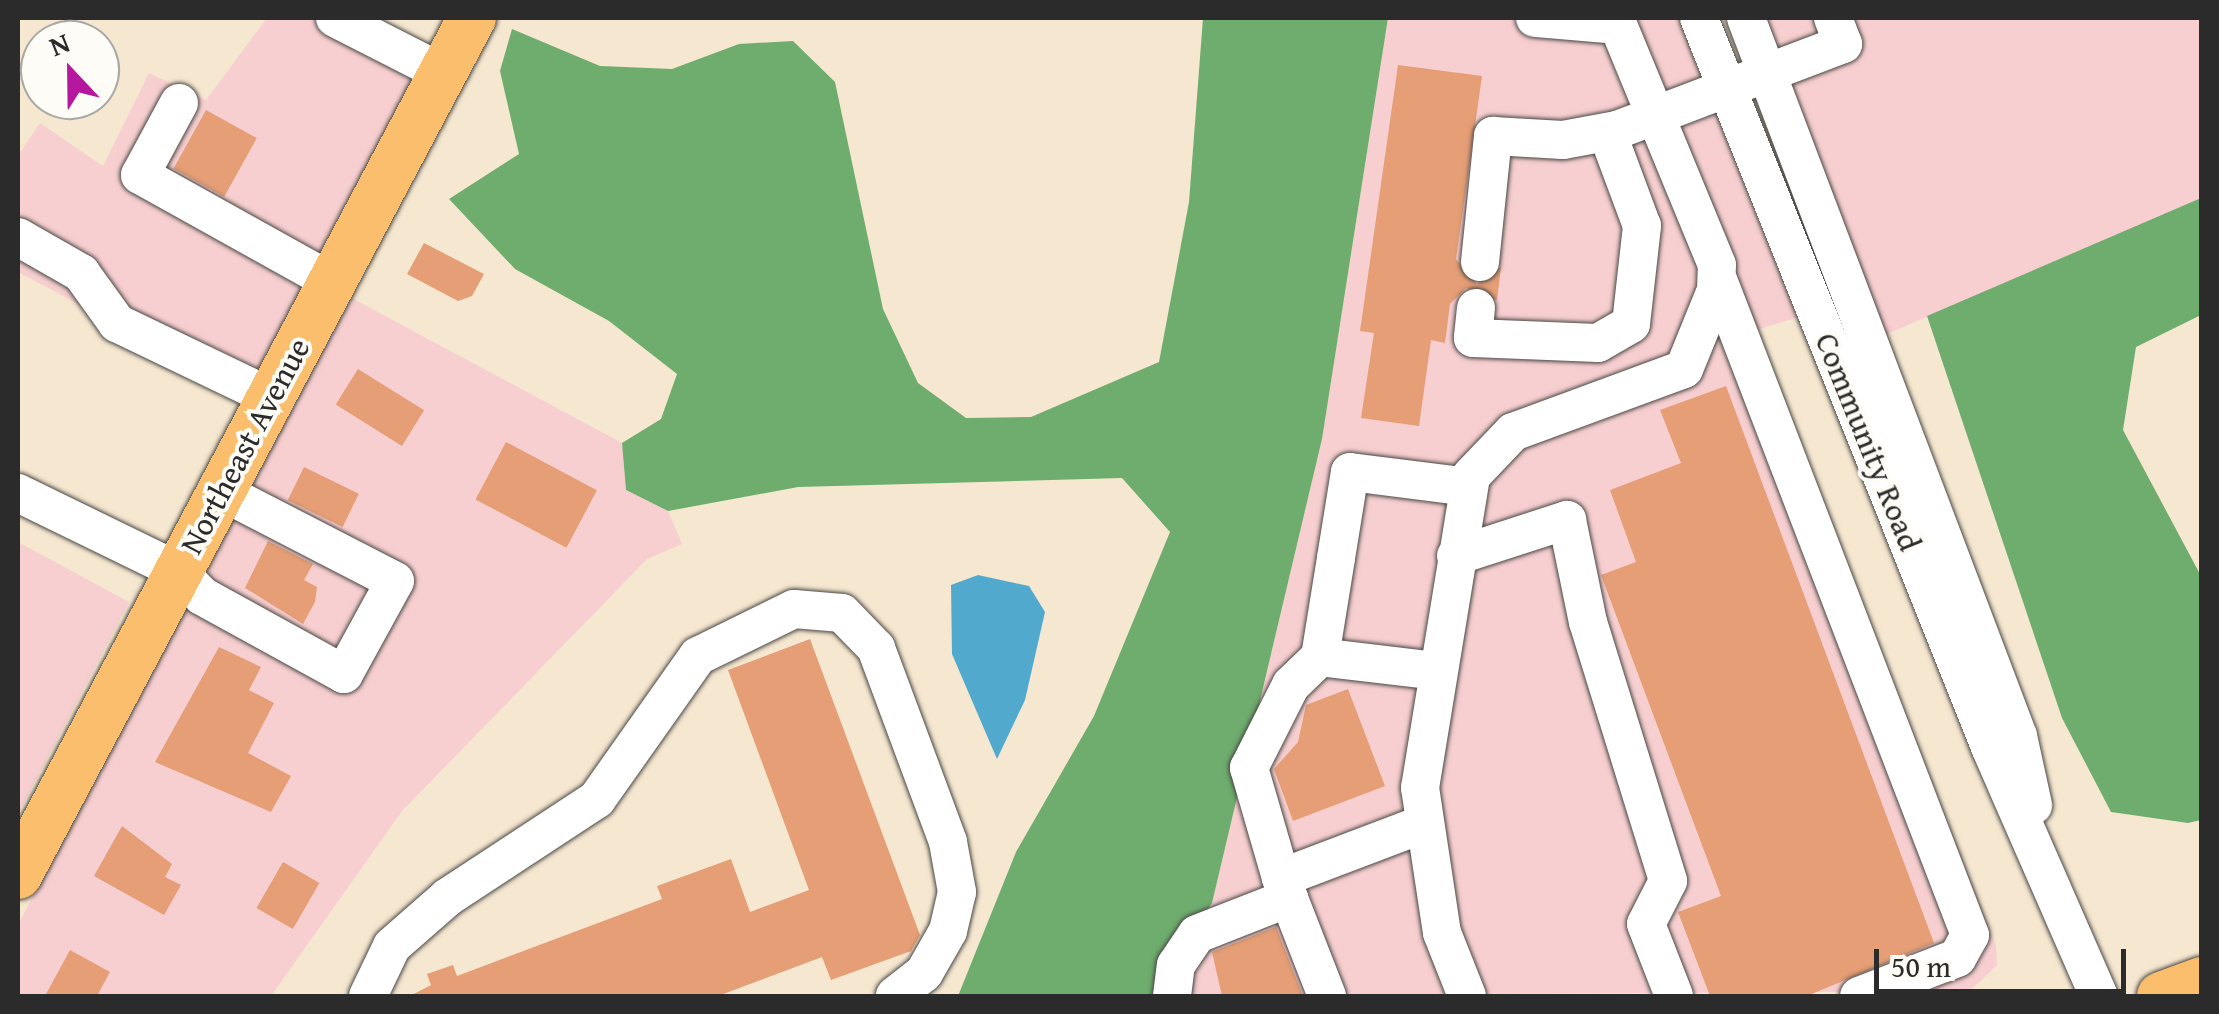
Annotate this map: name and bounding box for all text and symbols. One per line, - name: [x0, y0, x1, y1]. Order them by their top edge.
- north arrow: [20, 20, 120, 120]
- text: N: [43, 21, 76, 66]
- street label: Community Road: [1807, 327, 1929, 557]
- street label: Northeast Avenue: [172, 331, 318, 561]
- scale bar: [1879, 929, 2132, 991]
- text: 50 m: [1891, 944, 1951, 988]

